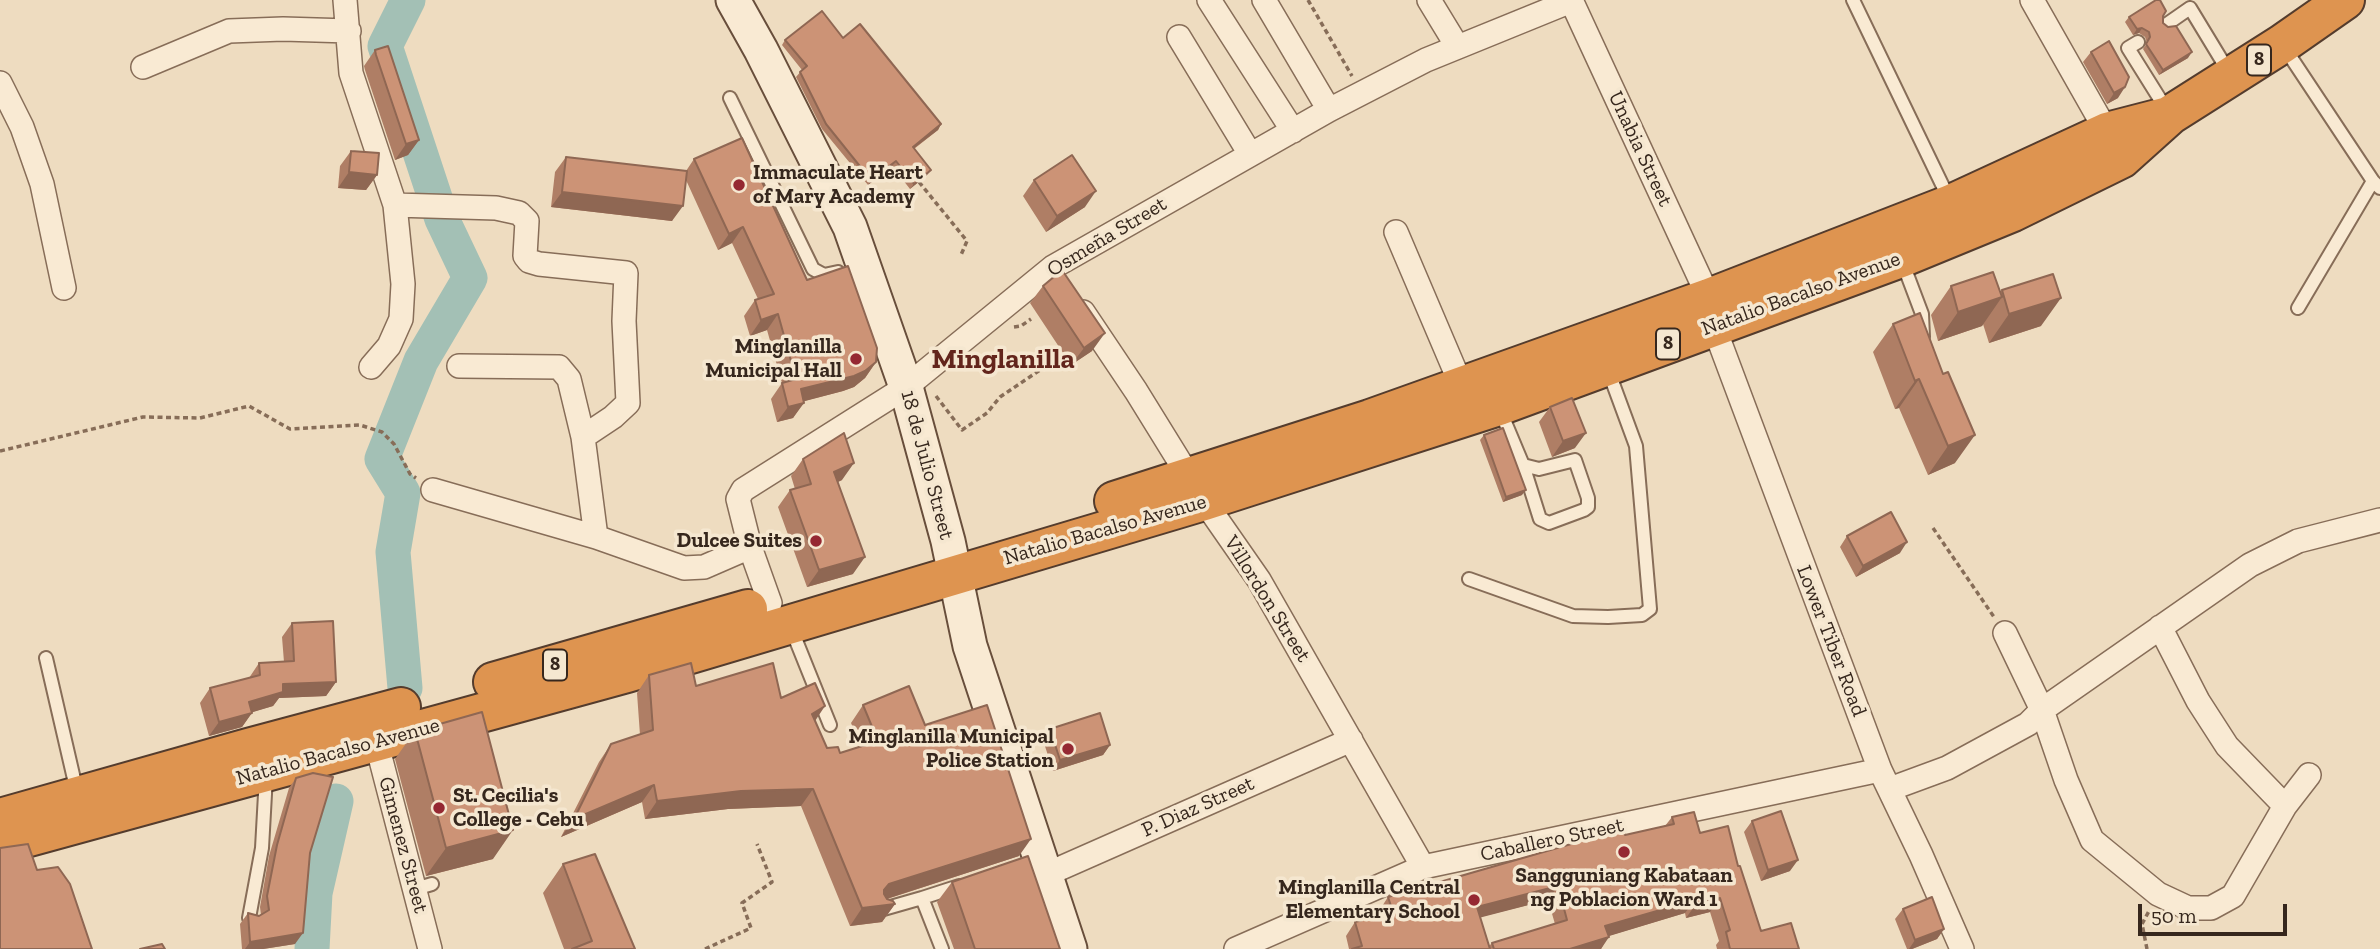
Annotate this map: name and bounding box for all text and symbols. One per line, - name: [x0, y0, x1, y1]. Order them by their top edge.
- road number: 8: [2247, 44, 2271, 76]
- street label: Unabia Street: [1602, 87, 1678, 211]
- place label: Immaculate Heart of Mary Academy: [753, 160, 923, 210]
- marker: Immaculate Heart of Mary Academy: [731, 177, 747, 193]
- street label: Osmeña Street: [1043, 191, 1171, 283]
- street label: Natalio Bacalso Avenue: [1698, 246, 1904, 342]
- road number: 8: [1656, 328, 1680, 360]
- place label: Minglanilla Municipal Hall: [705, 334, 842, 384]
- district label: Minglanilla: [931, 343, 1075, 377]
- marker: Minglanilla Municipal Hall: [848, 351, 864, 367]
- street label: 18 de Julio Street: [895, 388, 959, 542]
- street label: Natalio Bacalso Avenue: [1001, 489, 1209, 571]
- place label: Dulcee Suites: [677, 528, 802, 554]
- street label: Villordon Street: [1218, 531, 1316, 667]
- marker: Dulcee Suites: [808, 533, 824, 549]
- street label: Lower Tiber Road: [1791, 562, 1871, 720]
- road number: 8: [543, 650, 567, 680]
- street label: Natalio Bacalso Avenue: [234, 713, 442, 791]
- place label: Minglanilla Municipal Police Station: [848, 724, 1054, 774]
- marker: Minglanilla Municipal Police Station: [1060, 741, 1076, 757]
- street label: P. Diaz Street: [1138, 771, 1258, 843]
- street label: Gimenez Street: [373, 774, 433, 916]
- place label: St. Cecilia's College - Cebu: [453, 783, 584, 833]
- marker: St. Cecilia's College - Cebu: [431, 800, 447, 816]
- street label: Caballero Street: [1478, 813, 1626, 867]
- marker: Sangguniang Kabataan ng Poblacion Ward 1: [1616, 844, 1632, 860]
- place label: Sangguniang Kabataan ng Poblacion Ward 1: [1515, 863, 1733, 913]
- place label: Minglanilla Central Elementary School: [1278, 875, 1460, 925]
- scale bar: [2142, 890, 2291, 934]
- marker: Minglanilla Central Elementary School: [1466, 892, 1482, 908]
- text: 50 m: [2151, 903, 2197, 928]

